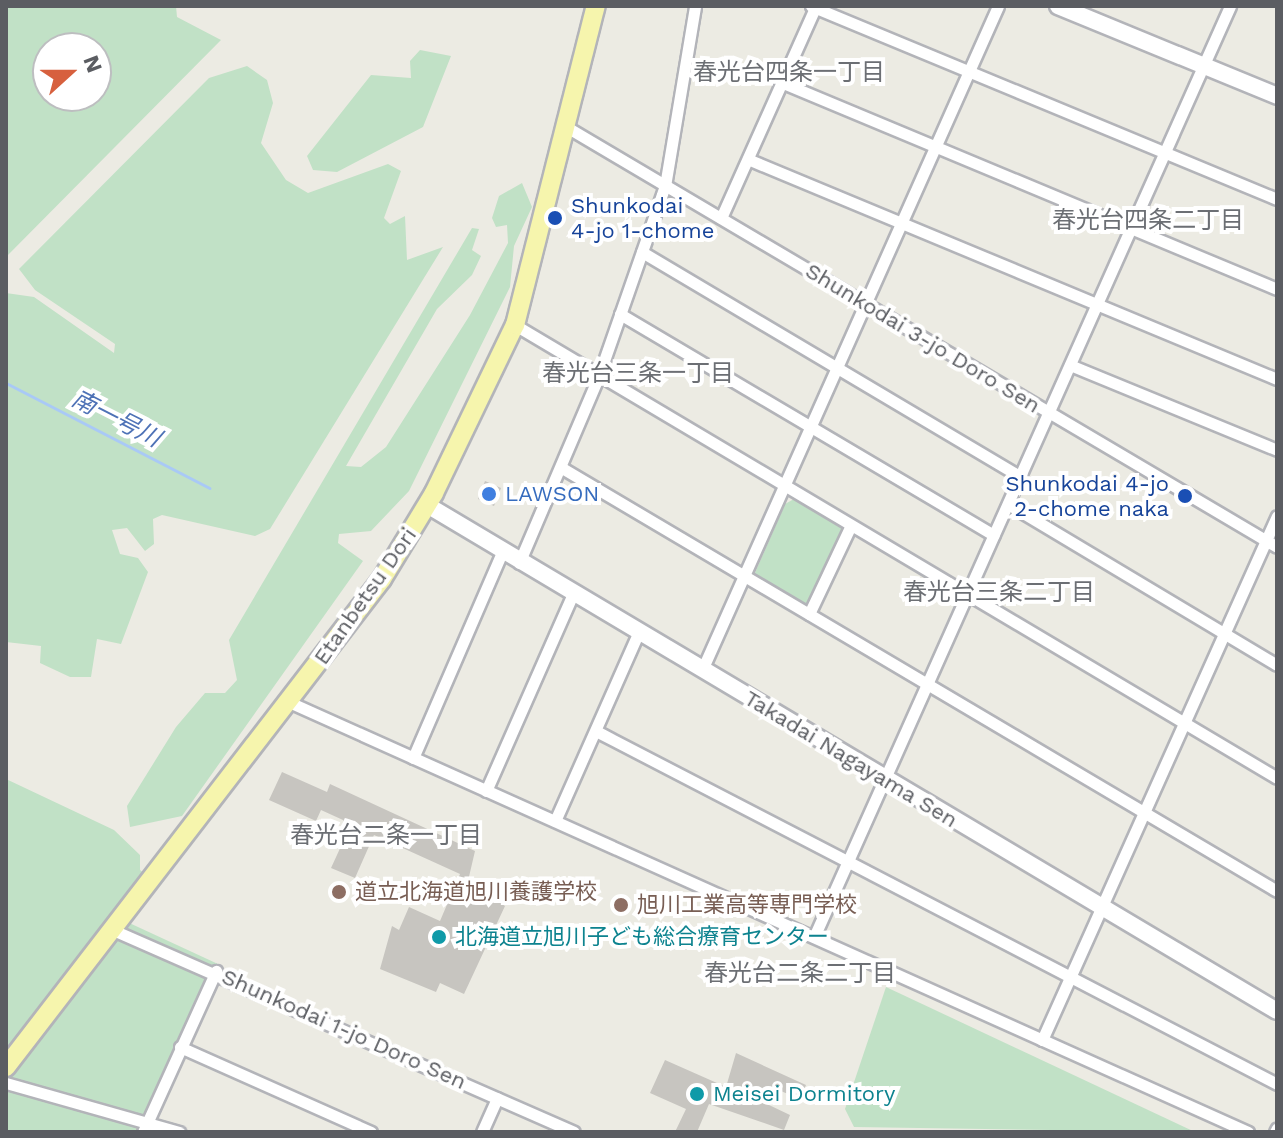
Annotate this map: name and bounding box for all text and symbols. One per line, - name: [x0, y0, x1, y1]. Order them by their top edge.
- north arrow: [32, 32, 112, 112]
- text: N: [78, 52, 108, 76]
- district label: 春光台四条一丁目: [693, 59, 885, 87]
- place label: Shunkodai 4-jo 1-chome: [571, 192, 715, 244]
- district label: 春光台四条二丁目: [1052, 207, 1244, 235]
- marker: Shunkodai 4-jo 1-chome: [546, 209, 564, 227]
- street label: Shunkodai 3-jo Doro Sen: [801, 257, 1045, 419]
- district label: 春光台三条一丁目: [542, 360, 734, 388]
- water label: 南一号川: [67, 384, 165, 454]
- place label: Shunkodai 4-jo 2-chome naka: [1005, 470, 1169, 522]
- place label: LAWSON: [505, 481, 599, 507]
- marker: LAWSON: [480, 485, 498, 503]
- marker: Shunkodai 4-jo 2-chome naka: [1176, 487, 1194, 505]
- street label: Etanbetsu Dori: [308, 523, 422, 669]
- district label: 春光台三条二丁目: [903, 579, 1095, 607]
- street label: Takadai Nagayama Sen: [739, 685, 963, 833]
- district label: 春光台二条一丁目: [290, 822, 482, 850]
- place label: 道立北海道旭川養護学校: [355, 879, 597, 905]
- marker: 道立北海道旭川養護学校: [330, 883, 348, 901]
- place label: 旭川工業高等専門学校: [637, 892, 857, 918]
- marker: 旭川工業高等専門学校: [612, 896, 630, 914]
- place label: 北海道立旭川子ども総合療育センター: [455, 924, 829, 950]
- marker: 北海道立旭川子ども総合療育センター: [430, 928, 448, 946]
- district label: 春光台二条二丁目: [704, 960, 896, 988]
- street label: Shunkodai 1-jo Doro Sen: [218, 963, 470, 1095]
- place label: Meisei Dormitory: [713, 1081, 895, 1107]
- marker: Meisei Dormitory: [688, 1085, 706, 1103]

